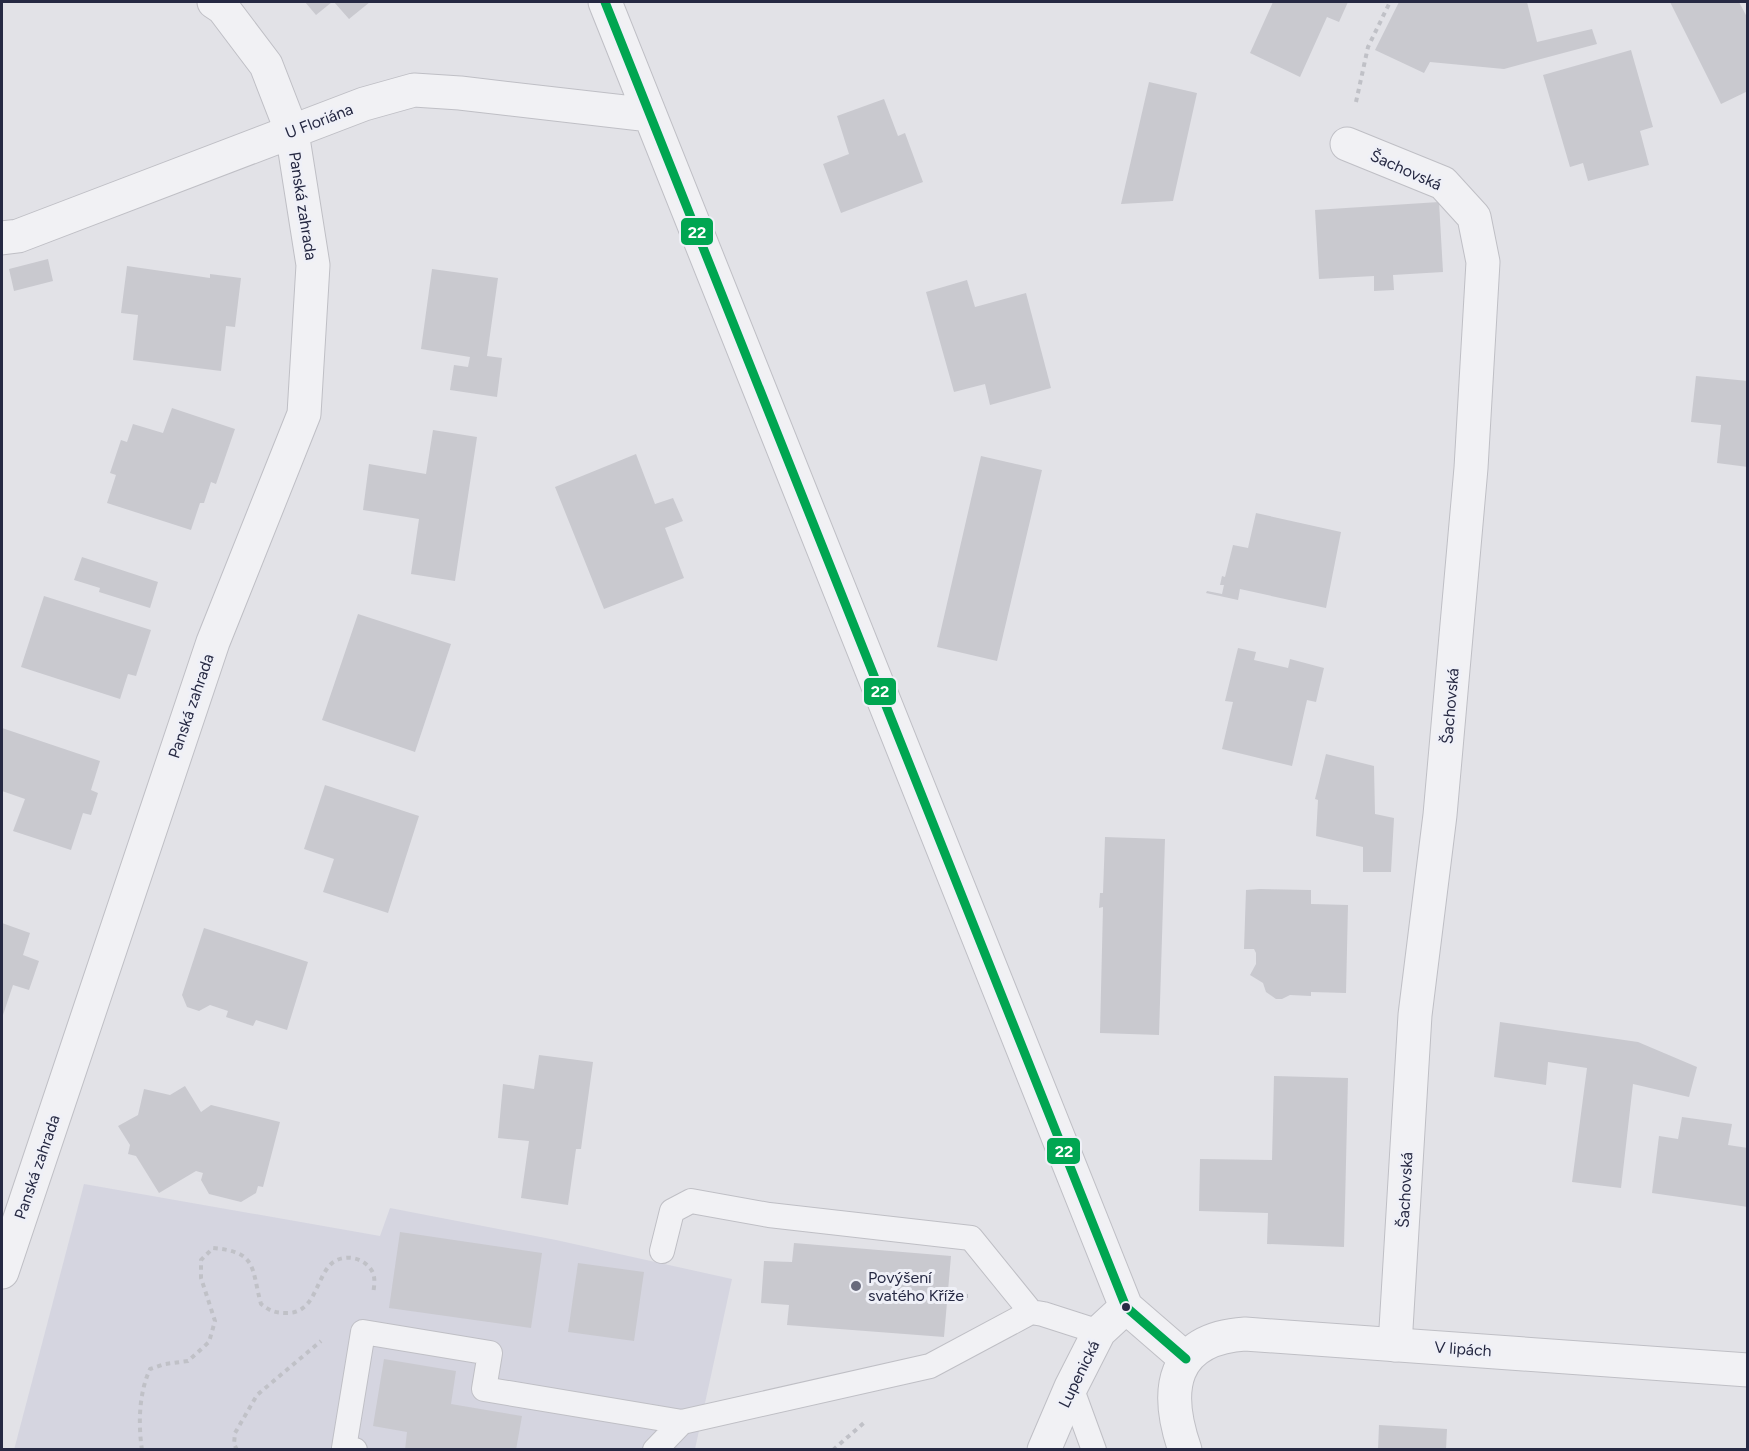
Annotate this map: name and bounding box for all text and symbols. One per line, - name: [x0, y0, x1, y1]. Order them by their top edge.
- street label: U Floriána: [282, 99, 356, 143]
- street label: Šachovská: [1367, 146, 1445, 194]
- street label: Panská zahrada: [285, 150, 321, 262]
- line badge: 22: [680, 217, 714, 246]
- text: 22: [688, 223, 706, 242]
- street label: Panská zahrada: [164, 651, 218, 761]
- street label: Šachovská: [1437, 667, 1463, 745]
- line badge: 22: [863, 677, 897, 706]
- text: 22: [871, 682, 889, 701]
- street label: Panská zahrada: [10, 1112, 64, 1222]
- line badge: 22: [1046, 1137, 1081, 1165]
- text: 22: [1055, 1142, 1073, 1161]
- street label: Šachovská: [1394, 1151, 1416, 1229]
- place label: Povýšení svatého Kříže: [868, 1268, 964, 1305]
- marker: Povýšení svatého Kříže: [849, 1279, 863, 1293]
- unlabelled marker: [1120, 1301, 1132, 1313]
- street label: Lupenická: [1055, 1337, 1103, 1411]
- street label: V lipách: [1434, 1338, 1492, 1360]

